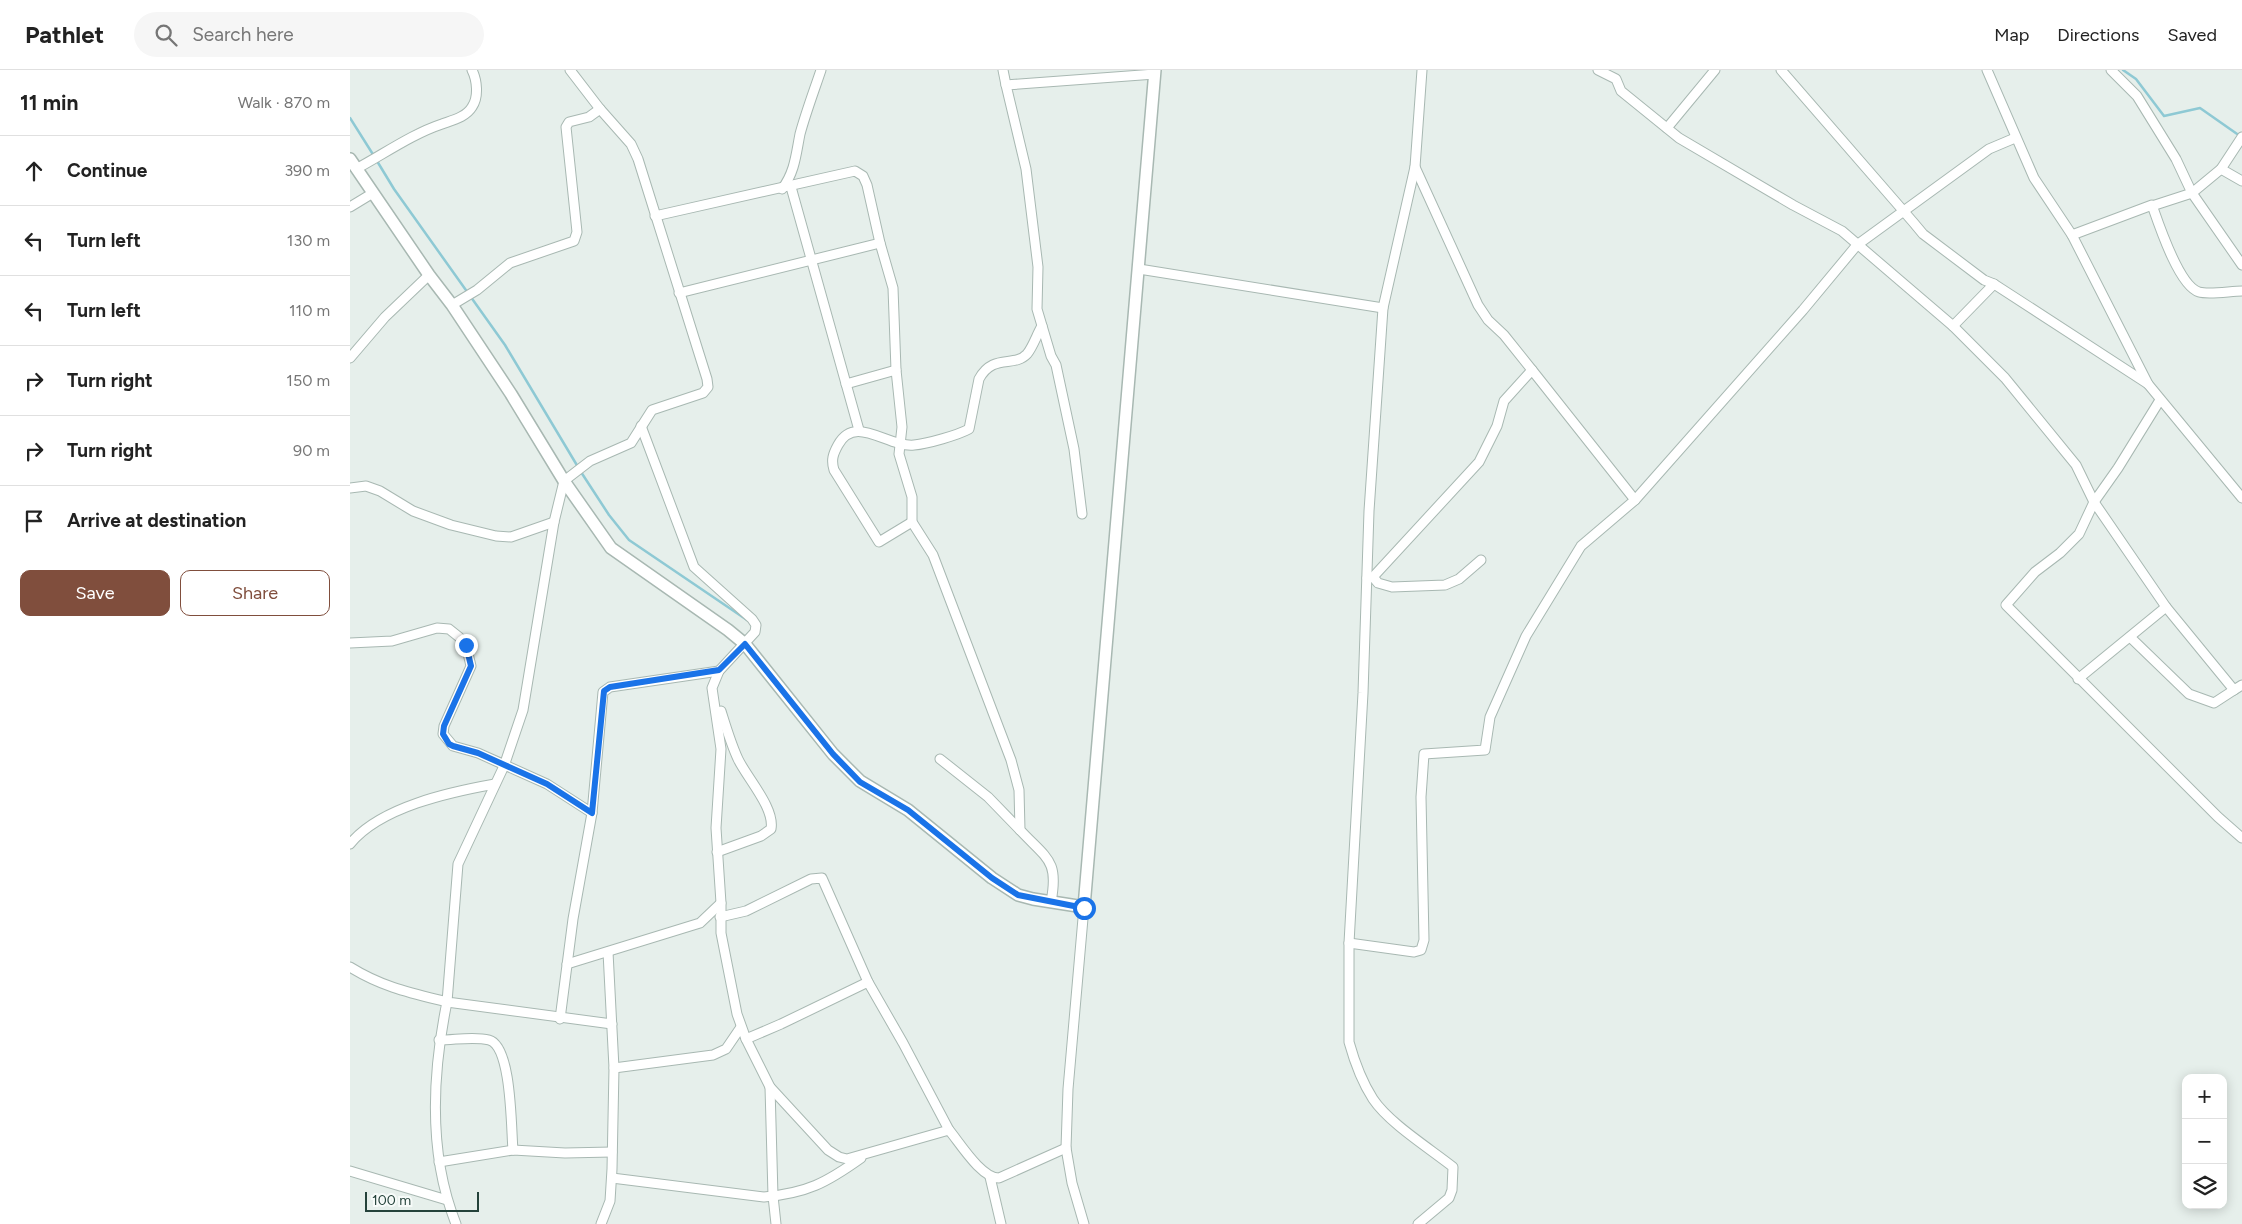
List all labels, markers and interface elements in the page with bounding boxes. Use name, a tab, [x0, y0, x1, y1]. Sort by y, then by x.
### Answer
search box	[134, 12, 484, 57]
text: Pathlet	[25, 20, 104, 49]
icon: search	[152, 21, 180, 49]
text: Search here	[192, 23, 294, 46]
text: Map	[1994, 24, 2029, 46]
text: Directions	[2057, 24, 2139, 46]
text: Saved	[2167, 24, 2217, 46]
text: 11 min	[20, 90, 78, 115]
text: Walk · 870 m	[238, 93, 330, 112]
icon: ahead	[20, 157, 48, 185]
text: Continue	[67, 159, 147, 182]
text: 390 m	[284, 161, 330, 180]
icon: left	[20, 227, 48, 255]
text: Turn left	[67, 229, 141, 252]
text: 130 m	[287, 231, 330, 250]
icon: left	[20, 297, 48, 325]
text: Turn left	[67, 299, 141, 322]
text: 110 m	[289, 301, 330, 320]
icon: right	[20, 367, 48, 395]
text: Turn right	[67, 369, 153, 392]
text: 150 m	[286, 371, 330, 390]
icon: right	[20, 437, 48, 465]
text: Turn right	[67, 439, 153, 462]
text: 90 m	[293, 441, 330, 460]
icon: arrive	[20, 507, 48, 535]
text: Arrive at destination	[67, 509, 246, 532]
button: Save	[20, 570, 170, 616]
button: Share	[180, 570, 330, 616]
route end	[455, 634, 478, 657]
route start	[1073, 897, 1096, 920]
map controls	[2182, 1074, 2227, 1209]
button: +	[2182, 1074, 2227, 1119]
button: −	[2182, 1119, 2227, 1164]
button: layers	[2182, 1164, 2227, 1209]
scale bar	[365, 1189, 479, 1212]
text: 100 m	[372, 1192, 411, 1209]

